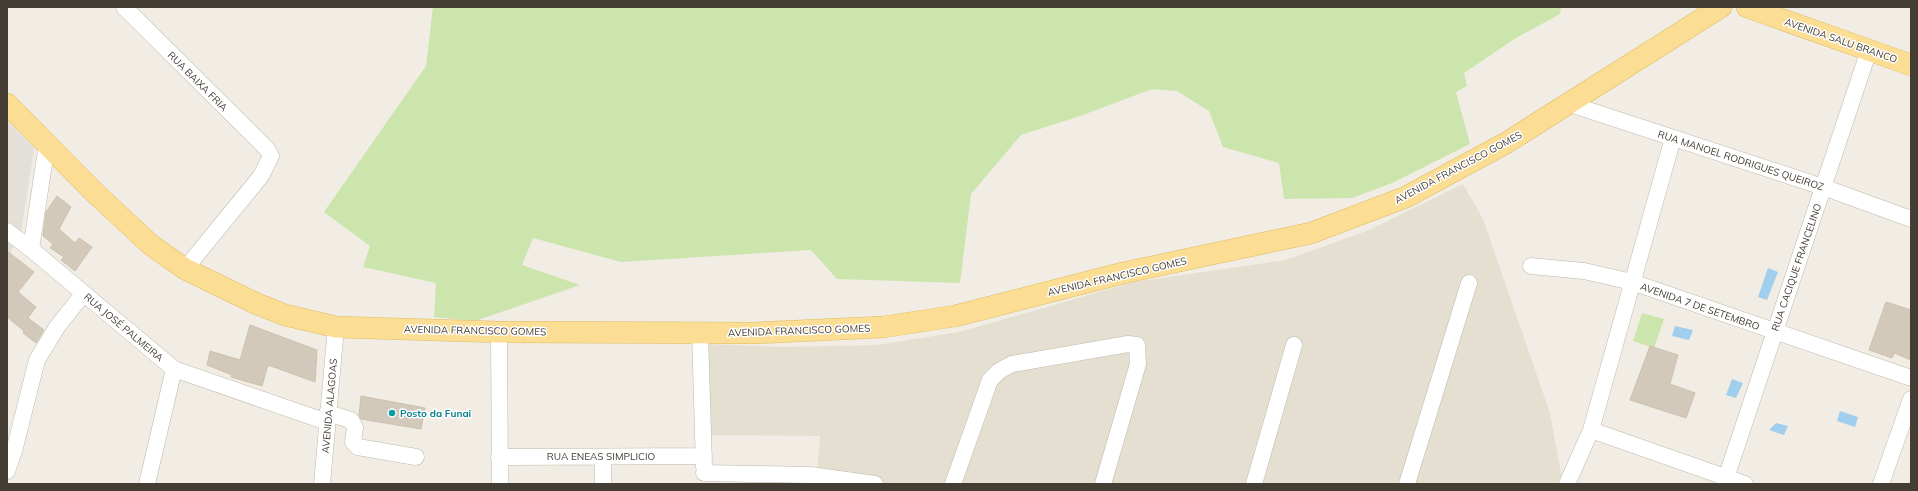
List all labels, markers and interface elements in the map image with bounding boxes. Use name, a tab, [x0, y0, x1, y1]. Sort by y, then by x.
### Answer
street label: AVENIDA SALU BRANCO	[1783, 15, 1899, 66]
street label: RUA BAIXA FRIA	[165, 49, 231, 115]
street label: RUA MANOEL RODRIGUES QUEIROZ	[1656, 127, 1826, 194]
street label: AVENIDA FRANCISCO GOMES	[1392, 128, 1524, 207]
street label: RUA CACIQUE FRANCELINO	[1768, 201, 1825, 333]
street label: AVENIDA FRANCISCO GOMES	[1046, 254, 1188, 299]
street label: AVENIDA 7 DE SETEMBRO	[1638, 280, 1762, 333]
street label: RUA JOSÉ PALMEIRA	[81, 290, 167, 365]
street label: AVENIDA FRANCISCO GOMES	[728, 322, 870, 339]
street label: AVENIDA FRANCISCO GOMES	[404, 323, 546, 338]
street label: AVENIDA ALAGOAS	[319, 358, 340, 454]
place label: Posto da Funai	[400, 407, 471, 420]
marker: Posto da Funai	[387, 408, 397, 418]
street label: RUA ENEAS SIMPLICIO	[547, 450, 655, 463]

